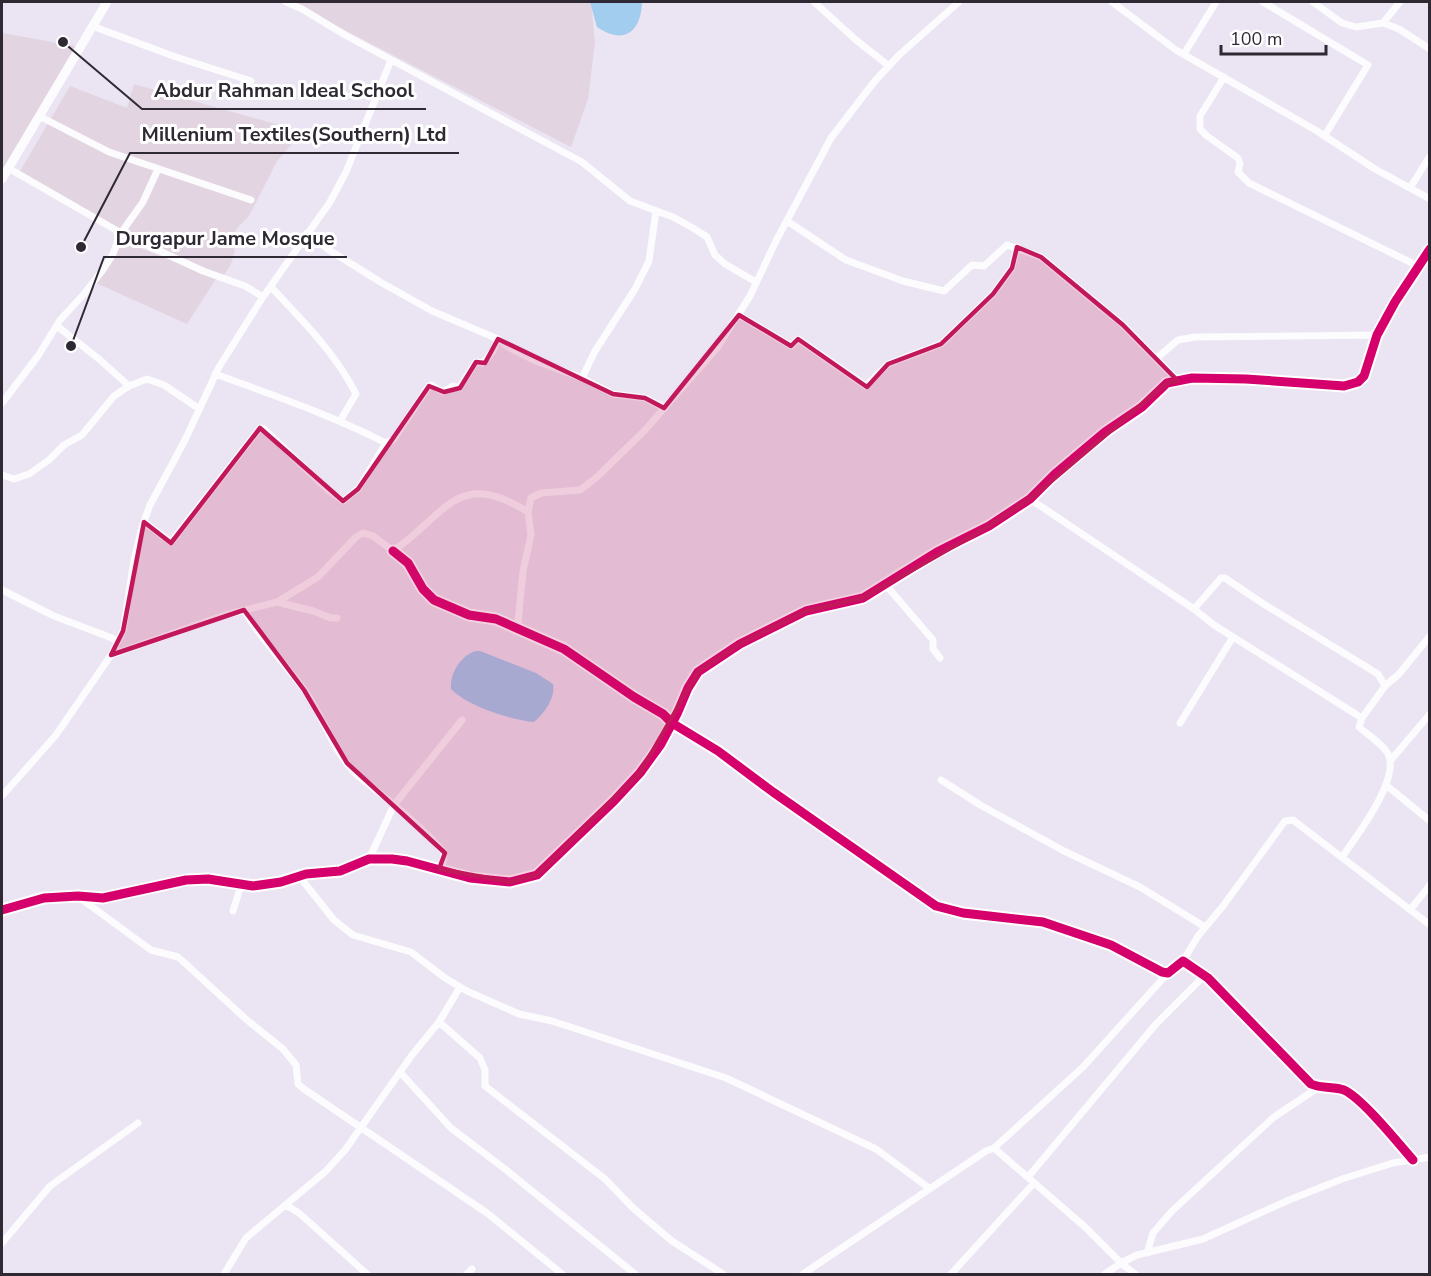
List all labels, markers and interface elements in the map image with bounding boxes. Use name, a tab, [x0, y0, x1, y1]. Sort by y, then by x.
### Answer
scale bar	[1221, 18, 1326, 56]
text: 100 m	[1230, 27, 1282, 51]
callout: Abdur Rahman Ideal School	[142, 71, 426, 109]
text: Abdur Rahman Ideal School	[154, 77, 415, 104]
callout: Millenium Textiles(Southern) Ltd	[130, 115, 459, 153]
text: Millenium Textiles(Southern) Ltd	[142, 121, 446, 148]
callout: Durgapur Jame Mosque	[104, 219, 347, 257]
text: Durgapur Jame Mosque	[115, 225, 335, 252]

